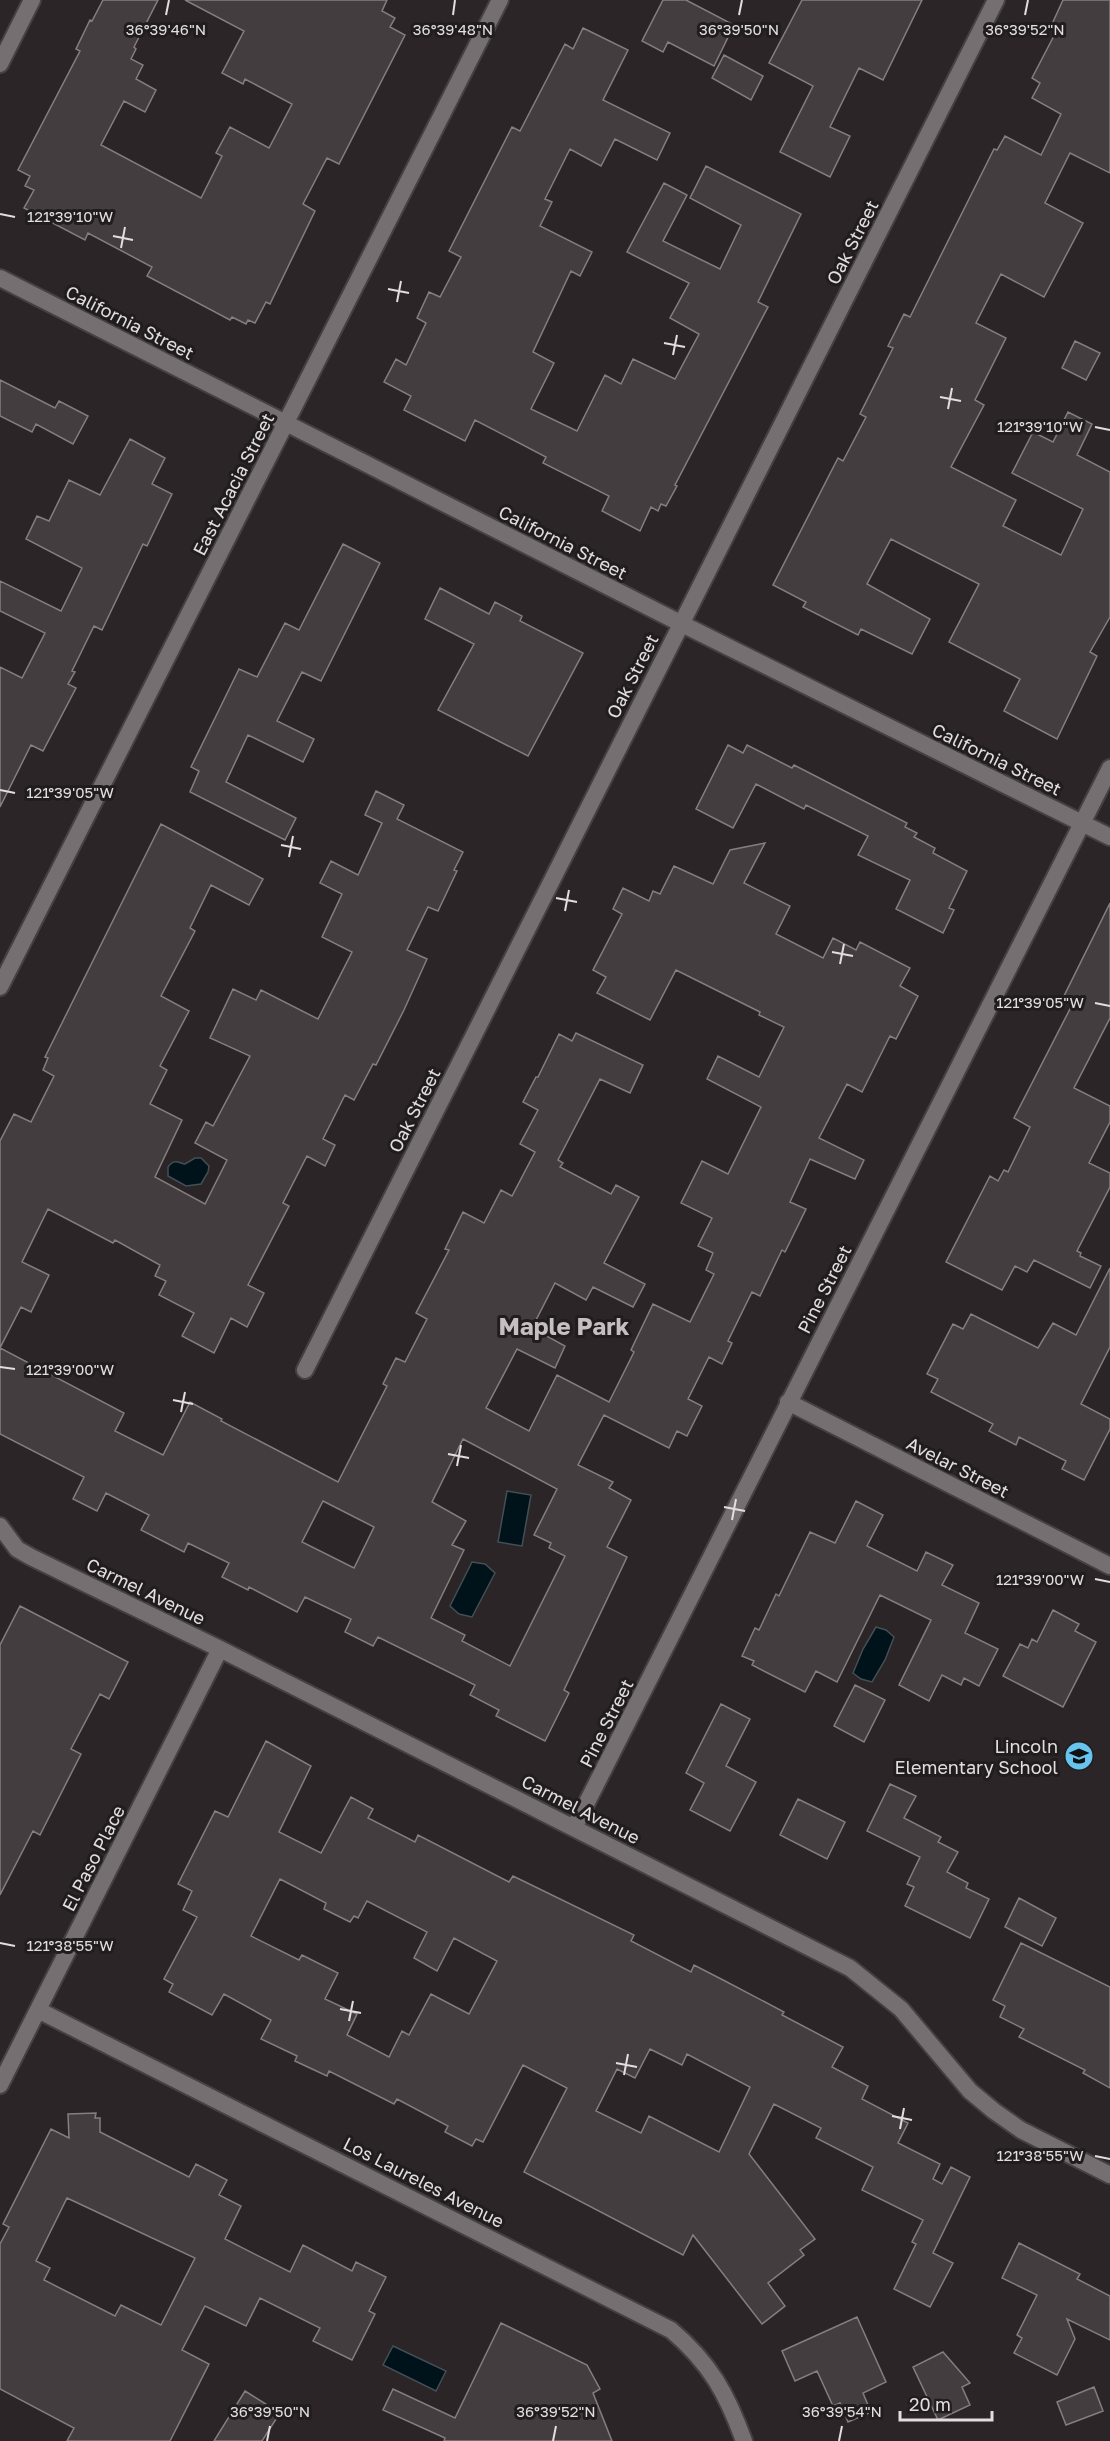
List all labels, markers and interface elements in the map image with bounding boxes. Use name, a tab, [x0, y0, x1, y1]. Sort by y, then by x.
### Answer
text: 36°39'46"N	[126, 20, 206, 38]
text: 36°39'48"N	[413, 20, 493, 38]
text: 36°39'50"N	[699, 20, 779, 38]
text: 36°39'52"N	[985, 20, 1065, 38]
street label: Oak Street	[821, 196, 883, 288]
text: 121°39'10"W	[27, 207, 113, 225]
street label: California Street	[62, 280, 198, 364]
street label: East Acacia Street	[188, 409, 278, 559]
text: 121°39'10"W	[997, 417, 1083, 435]
street label: California Street	[495, 500, 631, 584]
street label: Oak Street	[601, 630, 663, 722]
street label: California Street	[929, 718, 1065, 800]
text: 121°39'05"W	[26, 783, 114, 801]
text: 121°39'05"W	[996, 993, 1084, 1011]
street label: Oak Street	[383, 1064, 445, 1156]
street label: Pine Street	[792, 1241, 856, 1337]
district label: Maple Park	[498, 1311, 630, 1340]
text: 121°39'00"W	[26, 1360, 114, 1378]
street label: Avelar Street	[903, 1432, 1013, 1502]
street label: Carmel Avenue	[83, 1553, 209, 1629]
text: 121°39'00"W	[996, 1570, 1084, 1588]
street label: Pine Street	[574, 1675, 638, 1771]
place label: Lincoln Elementary School	[894, 1735, 1058, 1778]
school or university icon: Lincoln Elementary School	[1063, 1740, 1095, 1772]
street label: Carmel Avenue	[518, 1770, 644, 1848]
street label: El Paso Place	[57, 1801, 129, 1915]
text: 121°38'55"W	[26, 1936, 114, 1954]
street label: Los Laureles Avenue	[340, 2132, 508, 2232]
text: 121°38'55"W	[996, 2146, 1084, 2164]
scale bar	[900, 2384, 992, 2422]
text: 20 m	[909, 2393, 951, 2415]
text: 36°39'50"N	[230, 2402, 310, 2420]
text: 36°39'52"N	[516, 2402, 596, 2420]
text: 36°39'54"N	[802, 2402, 882, 2420]

